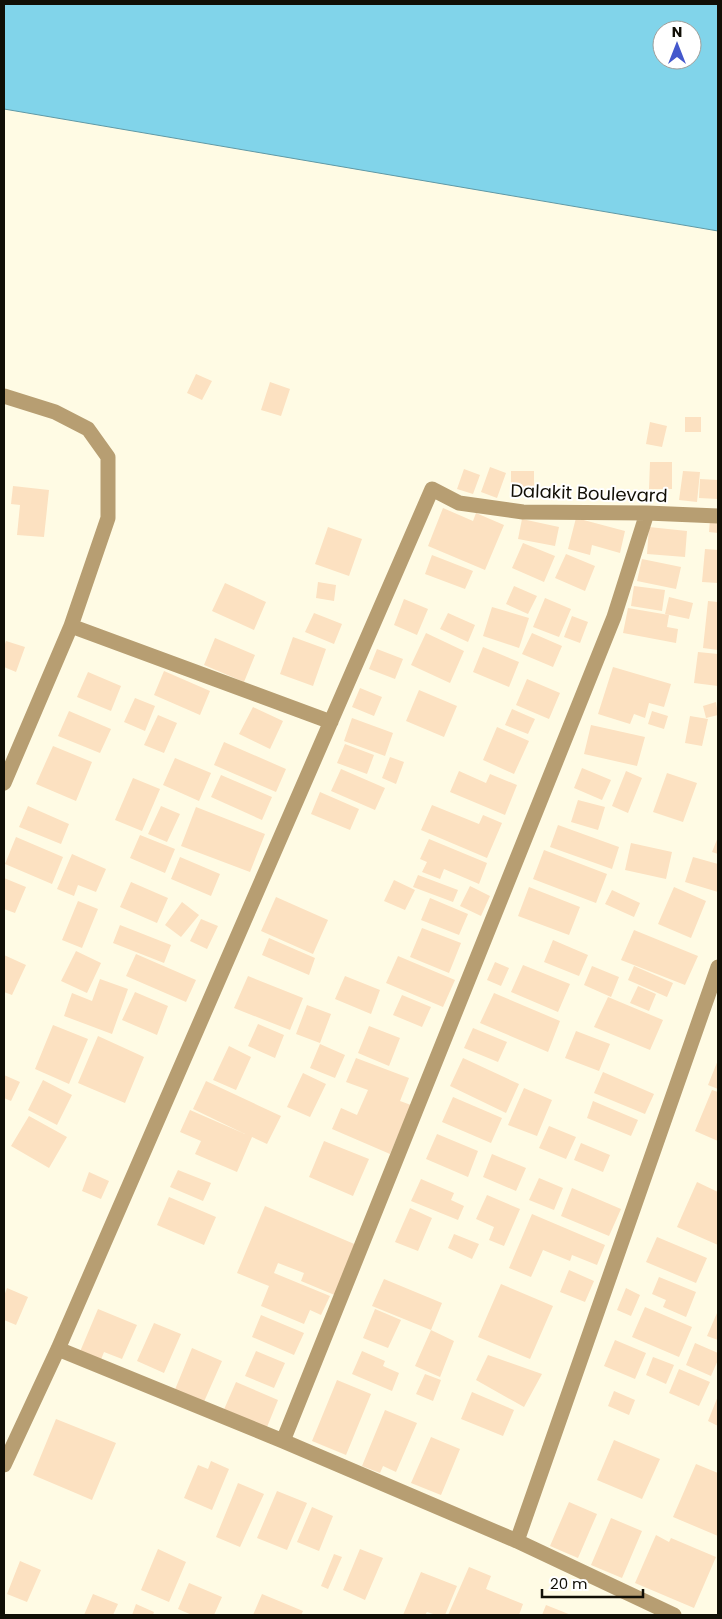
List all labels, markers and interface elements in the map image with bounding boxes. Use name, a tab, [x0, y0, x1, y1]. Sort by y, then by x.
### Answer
north arrow	[652, 20, 702, 70]
text: N	[672, 22, 682, 42]
street label: Dalakit Boulevard	[510, 478, 668, 508]
scale bar	[542, 1566, 643, 1598]
text: 20 m	[550, 1573, 588, 1594]

